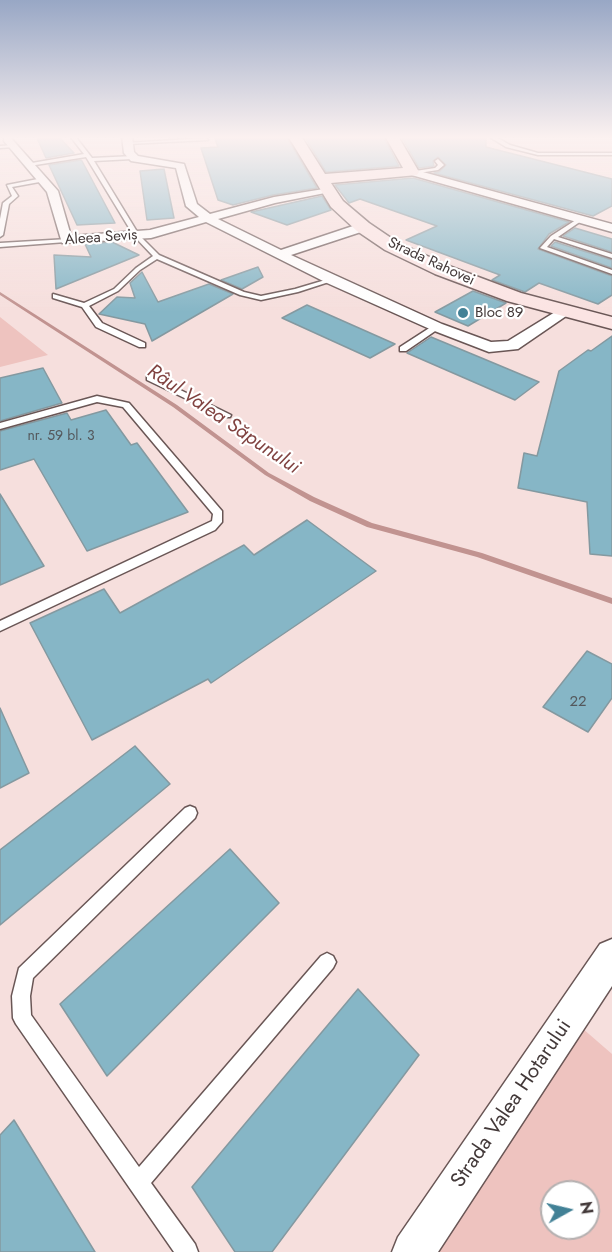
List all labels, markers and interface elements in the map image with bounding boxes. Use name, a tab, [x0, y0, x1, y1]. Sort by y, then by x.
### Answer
street label: Aleea Seviș	[64, 226, 138, 250]
street label: Strada Rahovei	[385, 234, 477, 290]
place label: Bloc 89	[475, 304, 524, 322]
marker: Bloc 89	[456, 306, 470, 320]
water label: Râul Valea Săpunului	[142, 360, 304, 480]
house number: nr. 59 bl. 3	[27, 429, 95, 445]
house number: 22	[569, 693, 587, 711]
street label: Strada Valea Hotarului	[446, 1015, 578, 1193]
north arrow	[540, 1180, 600, 1240]
text: N	[574, 1200, 599, 1216]

